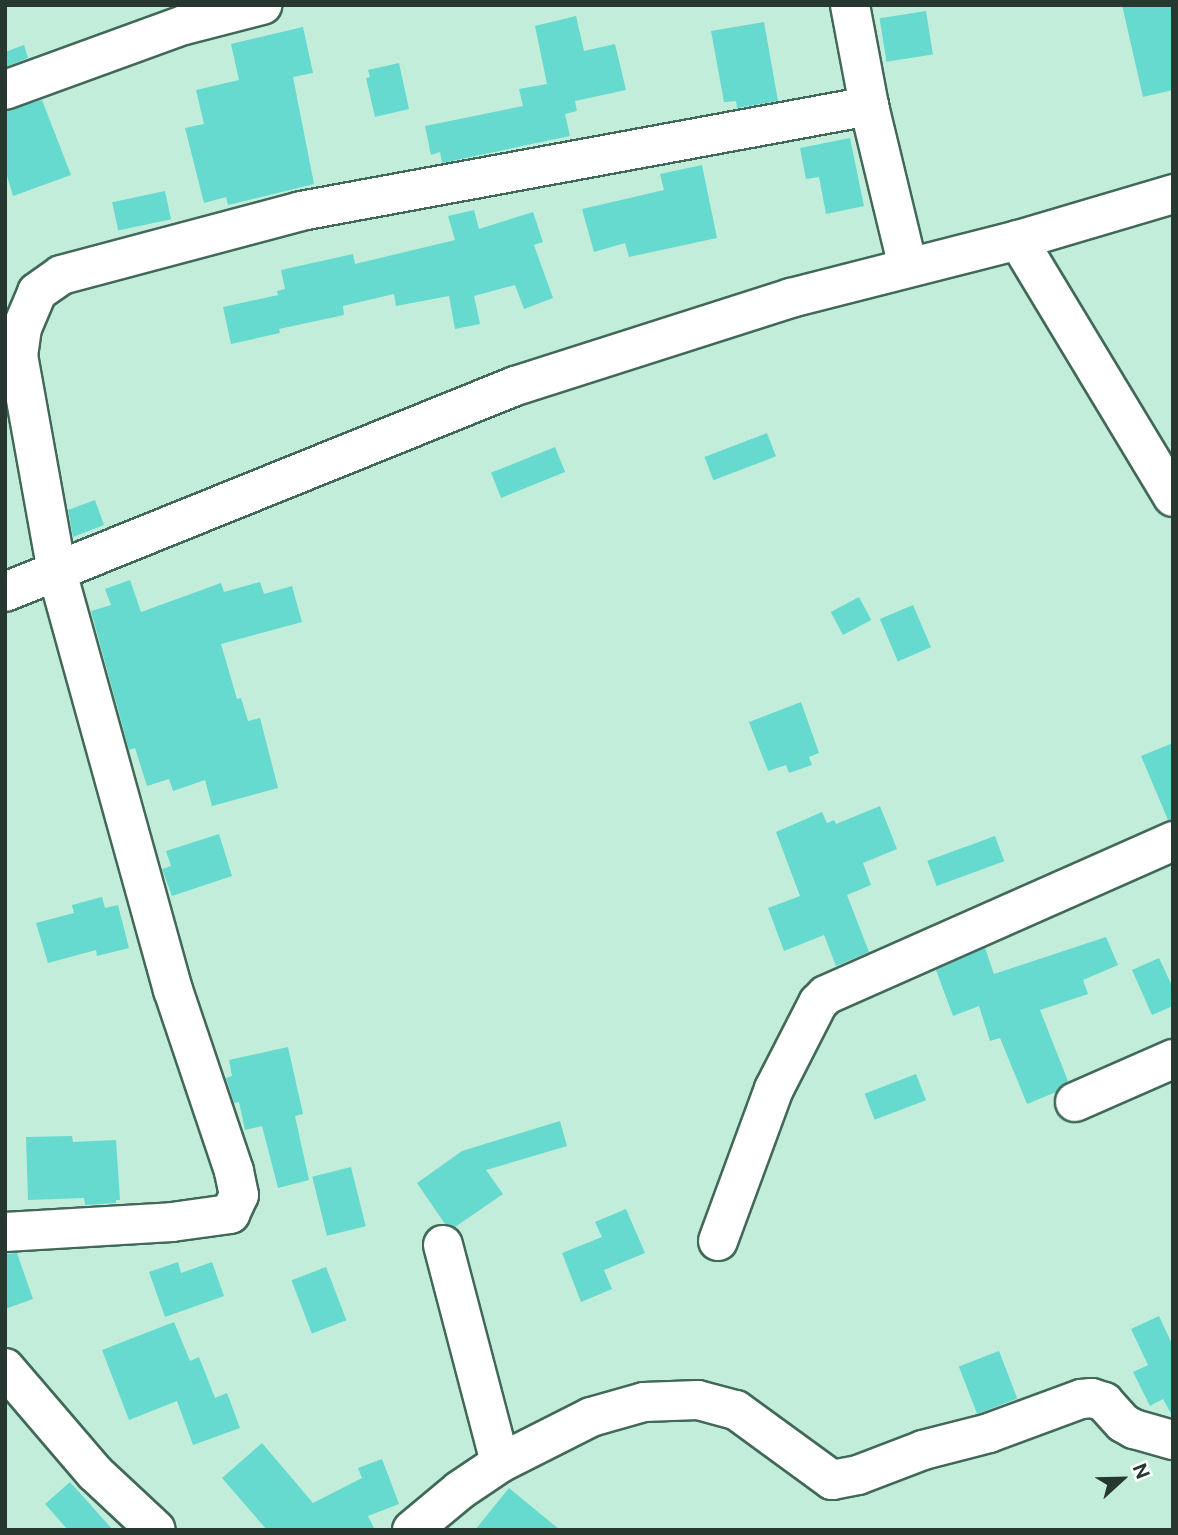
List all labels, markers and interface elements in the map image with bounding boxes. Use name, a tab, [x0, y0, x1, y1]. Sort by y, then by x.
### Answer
north arrow	[1087, 1444, 1157, 1514]
text: N	[1128, 1460, 1154, 1482]

